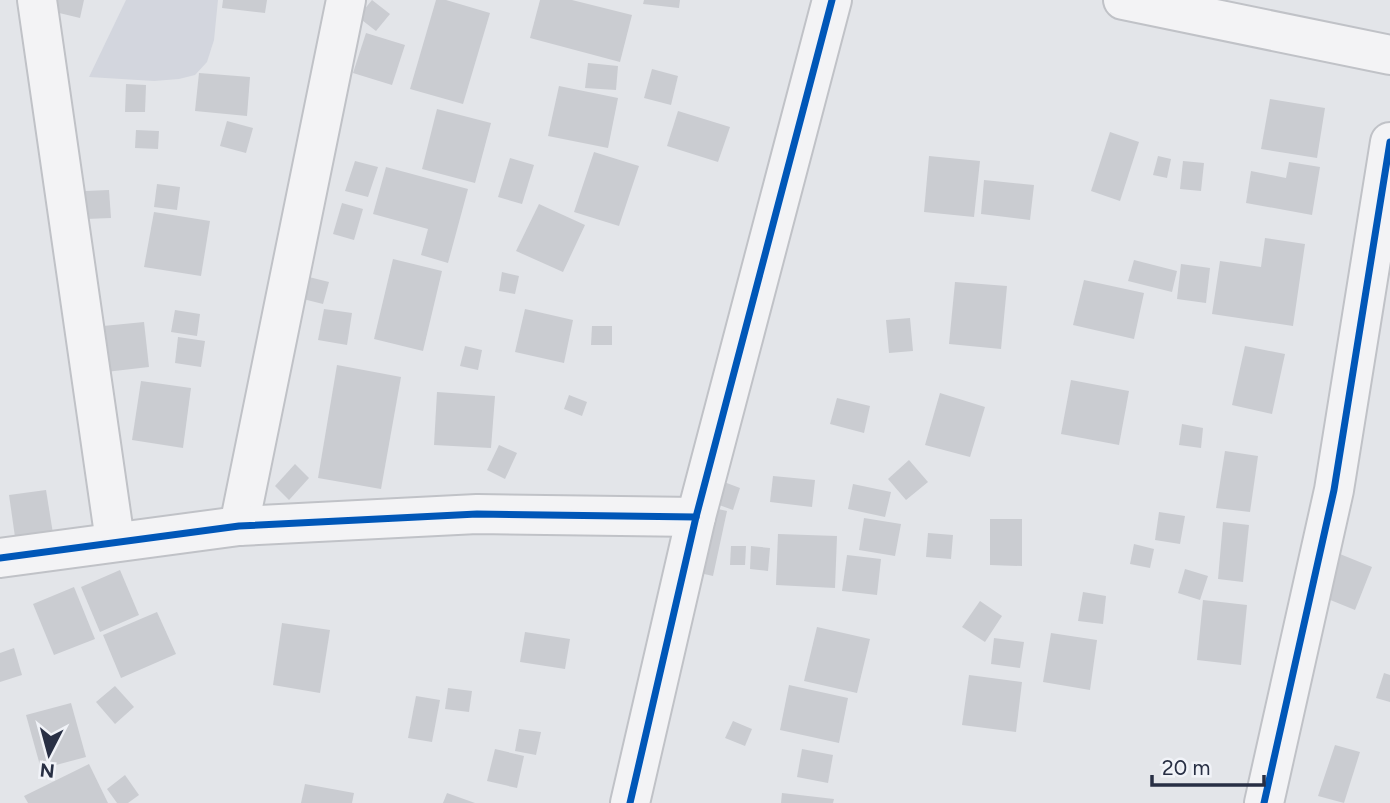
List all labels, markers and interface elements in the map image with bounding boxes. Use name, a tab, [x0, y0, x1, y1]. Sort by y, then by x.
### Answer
north arrow	[14, 719, 84, 789]
scale bar	[1152, 744, 1264, 788]
text: 20 m	[1162, 755, 1210, 780]
text: N	[39, 758, 56, 783]

